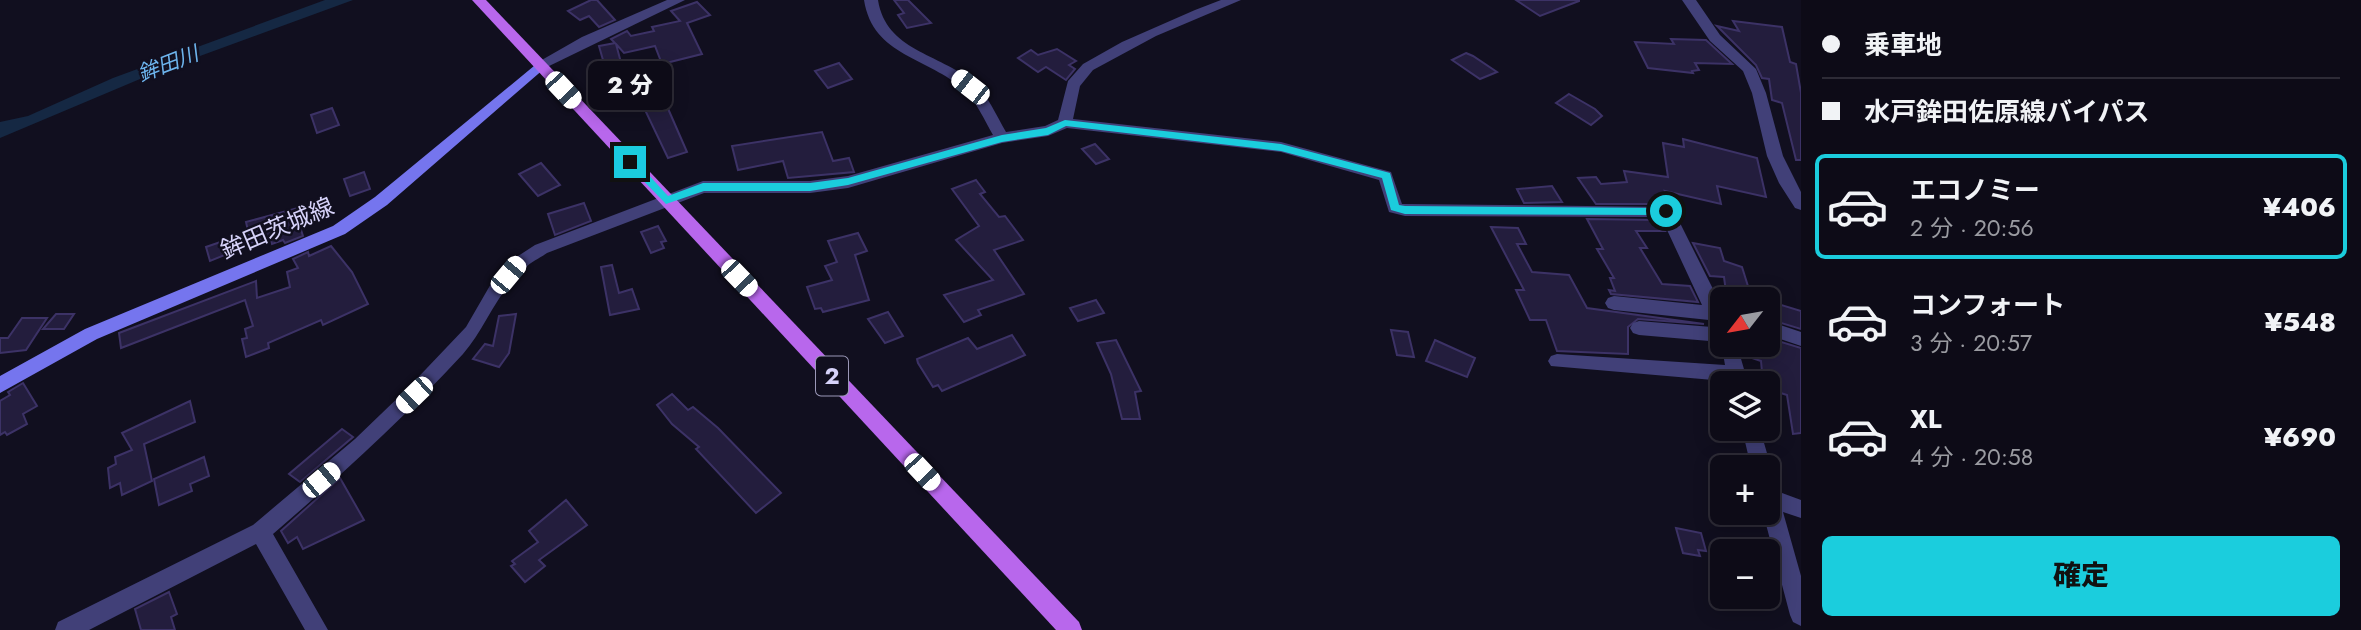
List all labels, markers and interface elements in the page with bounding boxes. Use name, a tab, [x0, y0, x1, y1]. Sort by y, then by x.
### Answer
text: 乗車地	[1864, 26, 1942, 64]
water label: 鉾田川	[133, 38, 205, 89]
callout: 2 分	[588, 60, 672, 110]
car	[947, 66, 994, 108]
car	[541, 67, 586, 113]
text: 2 分	[607, 68, 653, 102]
text: 水戸鉾田佐原線バイパス	[1864, 93, 2149, 131]
route end	[614, 146, 646, 178]
text: エコノミー	[1910, 171, 2040, 209]
icon: car	[1826, 175, 1889, 238]
street label: 鉾田茨城線	[215, 188, 339, 268]
text: ¥406	[2263, 188, 2336, 226]
route start	[1650, 195, 1682, 227]
text: 2 分 · 20:56	[1910, 211, 2034, 245]
car	[487, 252, 530, 298]
car	[717, 256, 762, 300]
text: コンフォート	[1910, 286, 2065, 324]
north arrow	[1710, 287, 1780, 357]
map controls	[1710, 287, 1780, 609]
icon: car	[1826, 290, 1889, 353]
text: ¥548	[2265, 303, 2336, 341]
text: 3 分 · 20:57	[1910, 326, 2032, 360]
road number: 2	[816, 356, 848, 396]
button: layers	[1710, 371, 1780, 441]
car	[392, 373, 437, 417]
text: XL	[1910, 400, 1942, 438]
icon: car	[1826, 405, 1889, 468]
text: ¥690	[2264, 418, 2336, 456]
text: 4 分 · 20:58	[1910, 440, 2033, 474]
car	[900, 449, 945, 495]
button: +	[1710, 455, 1780, 525]
car	[299, 458, 344, 502]
button: 確定	[1822, 536, 2340, 616]
button: −	[1710, 539, 1780, 609]

